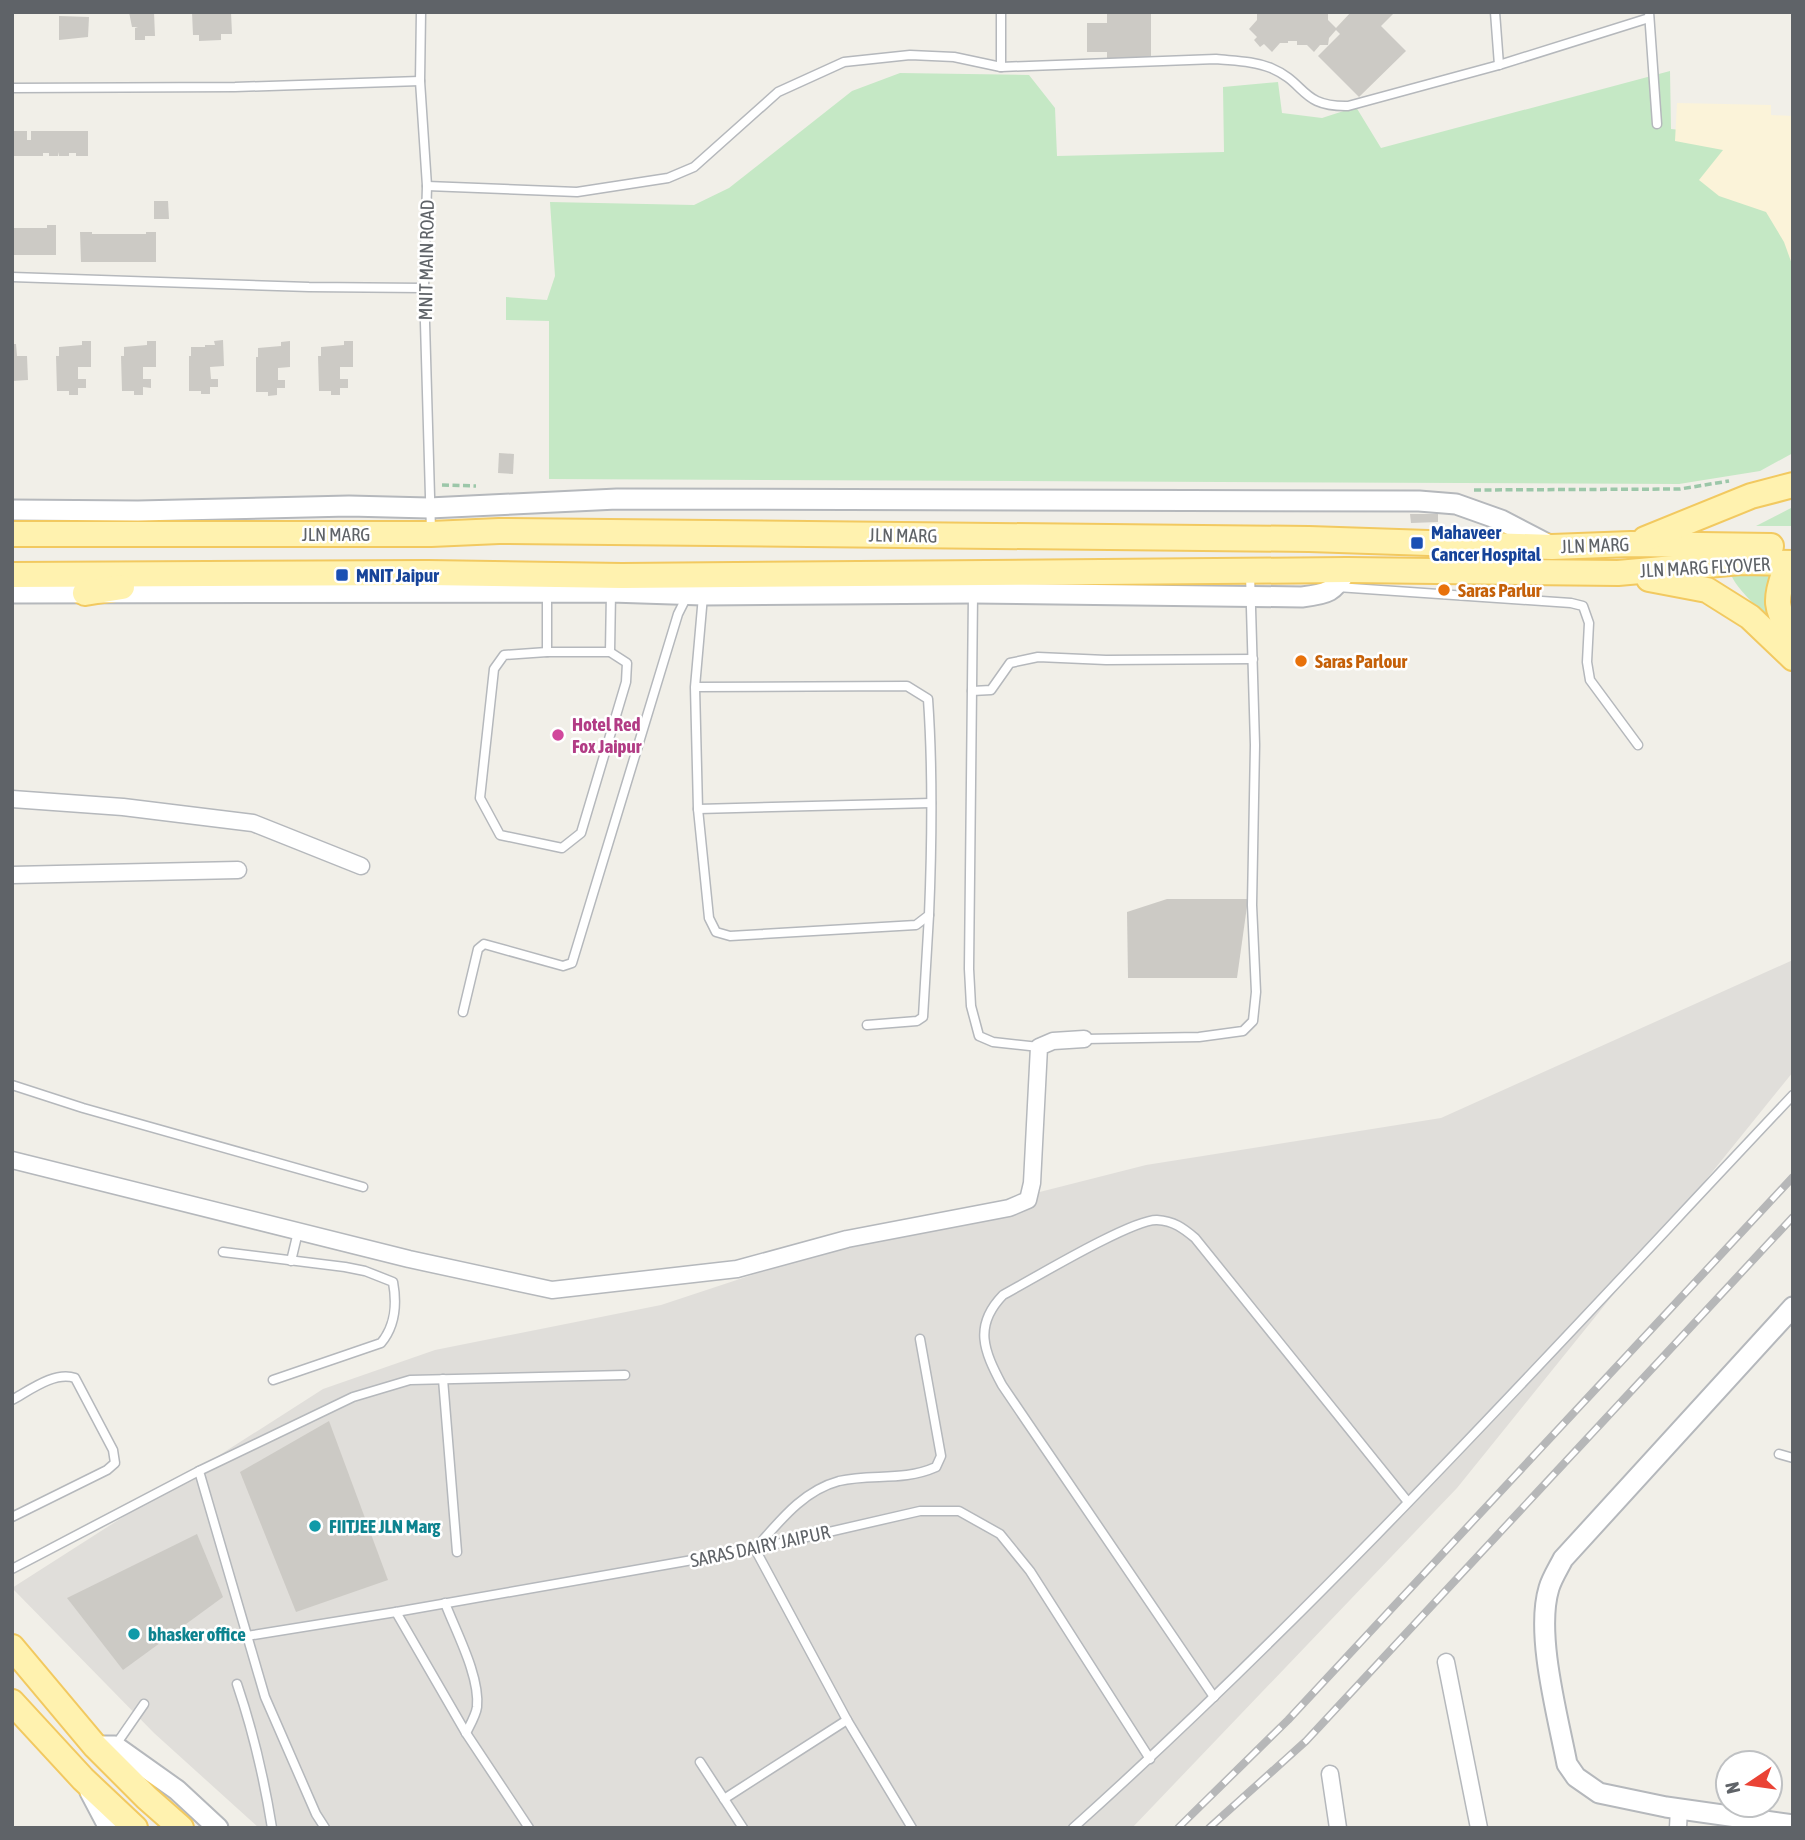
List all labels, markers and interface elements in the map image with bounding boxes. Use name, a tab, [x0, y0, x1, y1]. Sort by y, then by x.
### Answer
street label: MNIT MAIN ROAD	[414, 199, 438, 321]
place label: Mahaveer Cancer Hospital	[1431, 521, 1542, 565]
street label: JLN MARG	[302, 523, 370, 545]
street label: JLN MARG	[868, 523, 938, 547]
street label: JLN MARG	[1560, 533, 1630, 557]
marker: Mahaveer Cancer Hospital	[1409, 535, 1425, 551]
street label: JLN MARG FLYOVER	[1639, 553, 1771, 581]
place label: MNIT Jaipur	[356, 564, 439, 586]
marker: MNIT Jaipur	[334, 567, 350, 583]
place label: Saras Parlur	[1458, 579, 1542, 601]
marker: Saras Parlur	[1436, 582, 1452, 598]
place label: Saras Parlour	[1315, 650, 1408, 672]
marker: Saras Parlour	[1293, 653, 1309, 669]
place label: Hotel Red Fox Jaipur	[572, 713, 642, 757]
marker: Hotel Red Fox Jaipur	[550, 727, 566, 743]
place label: FIITJEE JLN Marg	[329, 1515, 441, 1537]
marker: FIITJEE JLN Marg	[307, 1518, 323, 1534]
street label: SARAS DAIRY JAIPUR	[688, 1520, 832, 1572]
place label: bhasker office	[148, 1623, 246, 1645]
marker: bhasker office	[126, 1626, 142, 1642]
north arrow	[1714, 1749, 1784, 1819]
text: N	[1720, 1780, 1744, 1796]

